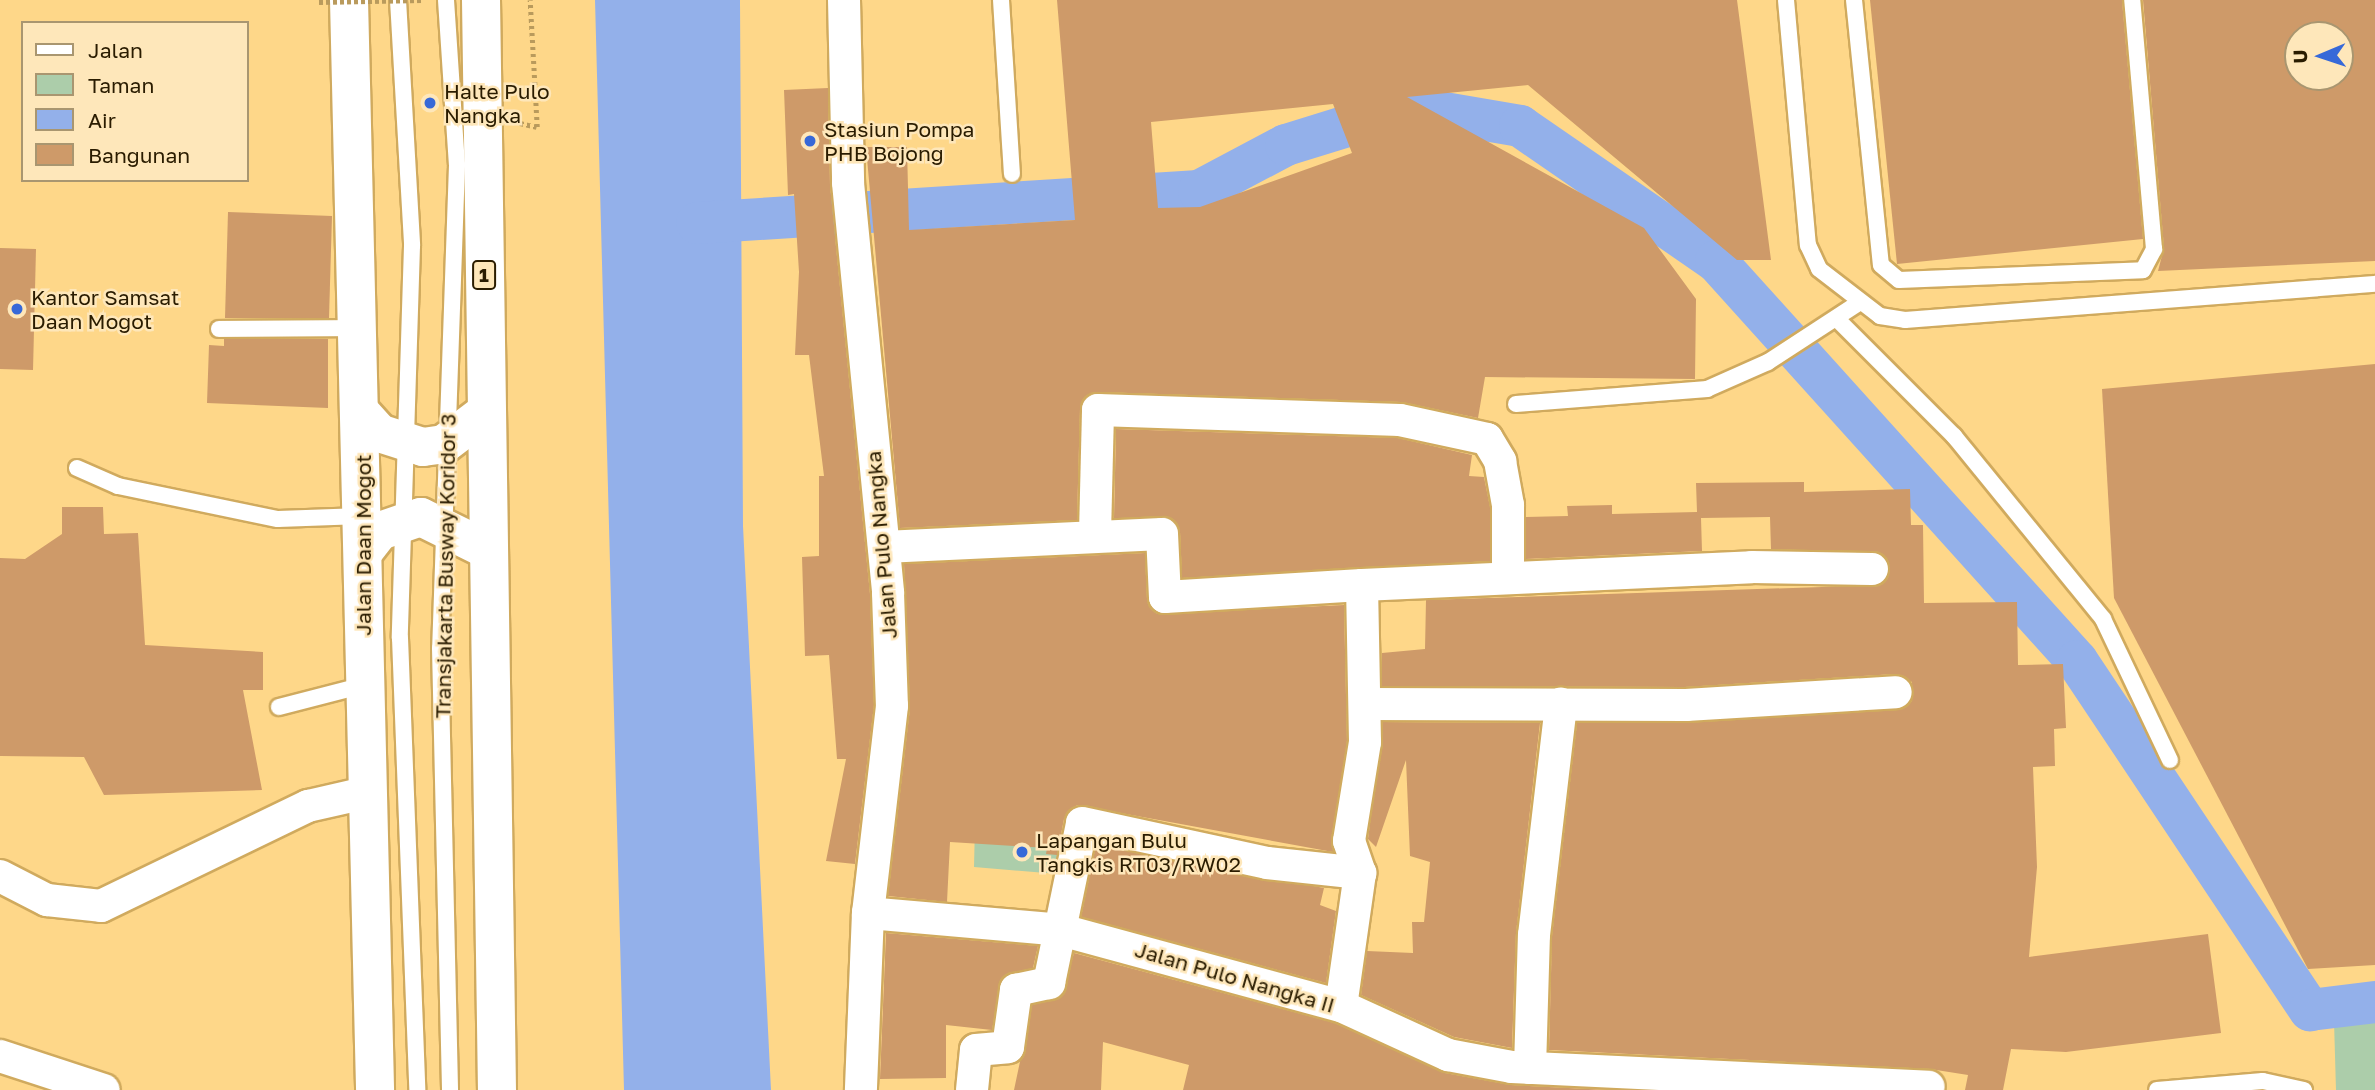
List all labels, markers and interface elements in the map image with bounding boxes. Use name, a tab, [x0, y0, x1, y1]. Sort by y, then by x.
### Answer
legend	[21, 21, 248, 182]
north arrow	[2284, 21, 2354, 91]
text: Jalan	[88, 37, 143, 63]
text: U	[2288, 49, 2311, 64]
text: Taman	[88, 72, 154, 98]
place label: Halte Pulo Nangka	[444, 78, 550, 128]
marker: Halte Pulo Nangka	[422, 95, 438, 111]
text: Air	[88, 107, 116, 133]
place label: Stasiun Pompa PHB Bojong	[824, 116, 974, 166]
marker: Stasiun Pompa PHB Bojong	[802, 133, 818, 149]
text: Bangunan	[88, 142, 190, 168]
road number: 1	[472, 260, 496, 290]
place label: Kantor Samsat Daan Mogot	[31, 284, 179, 334]
marker: Kantor Samsat Daan Mogot	[9, 301, 25, 317]
street label: Transjakarta Busway Koridor 3	[430, 413, 460, 719]
street label: Jalan Pulo Nangka	[860, 450, 902, 640]
street label: Jalan Daan Mogot	[350, 454, 376, 636]
place label: Lapangan Bulu Tangkis RT03/RW02	[1036, 827, 1241, 877]
marker: Lapangan Bulu Tangkis RT03/RW02	[1014, 844, 1030, 860]
street label: Jalan Pulo Nangka II	[1132, 936, 1338, 1018]

